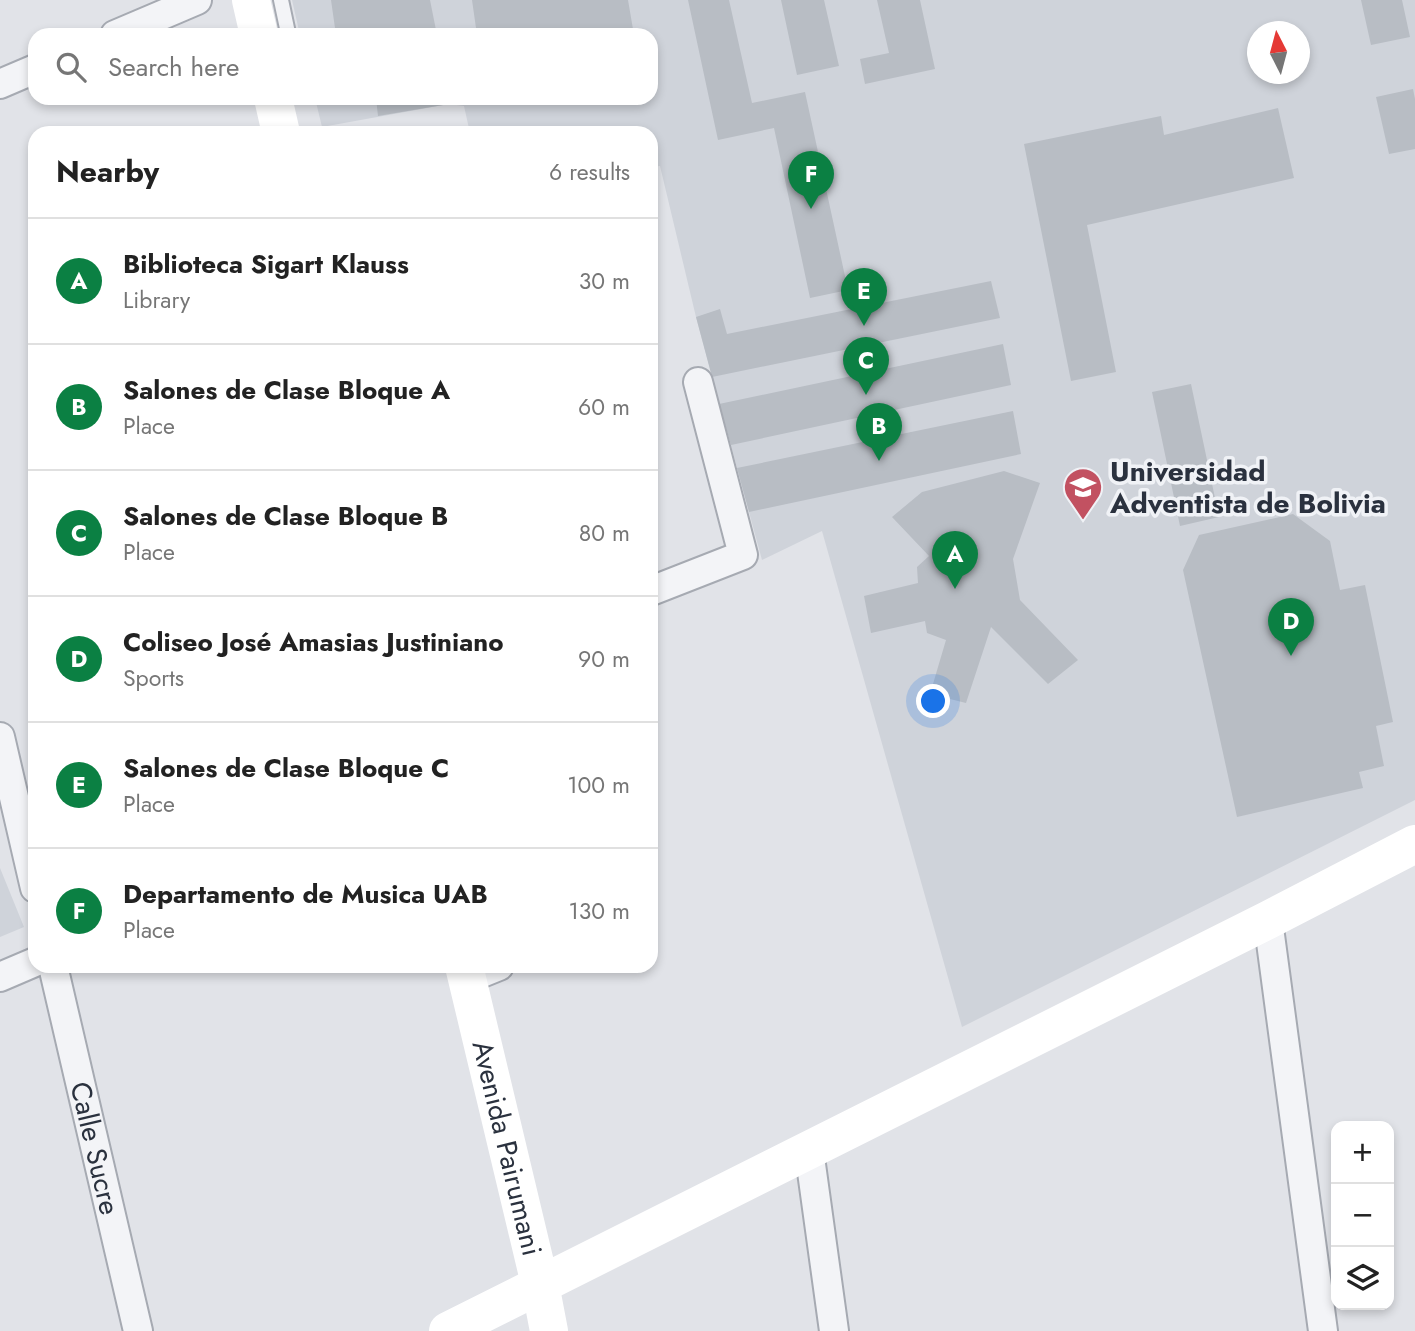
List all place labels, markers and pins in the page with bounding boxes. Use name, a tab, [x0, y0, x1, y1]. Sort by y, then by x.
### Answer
pin: F	[788, 151, 834, 209]
pin: E	[841, 268, 887, 326]
pin: C	[843, 337, 889, 395]
pin: B	[856, 403, 902, 461]
place label: Universidad Adventista de Bolivia	[1109, 451, 1386, 524]
school or university icon: Universidad Adventista de Bolivia	[1062, 466, 1104, 521]
pin: A	[932, 531, 978, 589]
pin: D	[1268, 598, 1314, 656]

